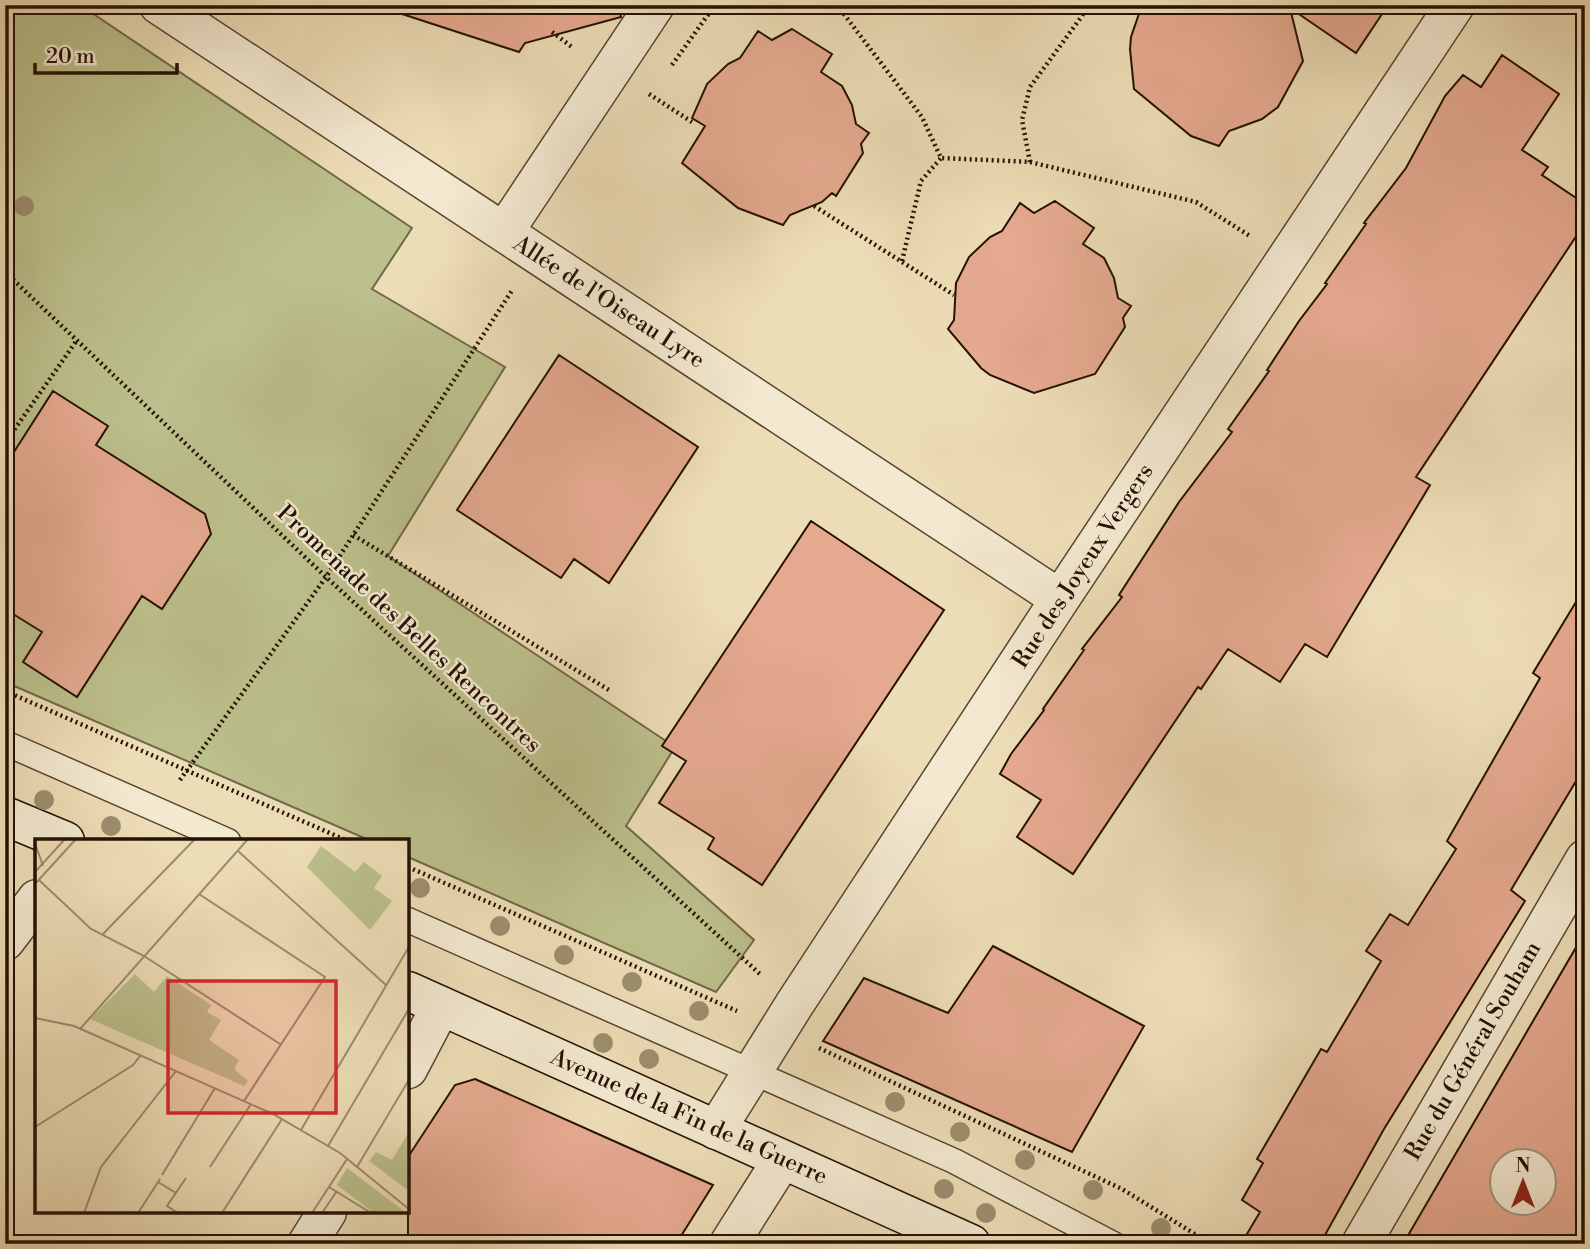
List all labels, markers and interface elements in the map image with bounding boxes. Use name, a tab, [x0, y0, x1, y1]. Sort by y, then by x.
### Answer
scale bar	[35, 32, 177, 76]
text: 20 m	[46, 44, 95, 70]
street label: Allée de l'Oiseau Lyre	[507, 229, 710, 374]
street label: Rue des Joyeux Vergers	[1006, 458, 1160, 674]
street label: Promenade des Belles Rencontres	[271, 499, 547, 759]
inset map	[35, 839, 410, 1214]
street label: Rue du Général Souham	[1399, 937, 1547, 1165]
street label: Avenue de la Fin de la Guerre	[545, 1043, 832, 1191]
north arrow	[1488, 1148, 1558, 1218]
text: N	[1515, 1154, 1531, 1178]

